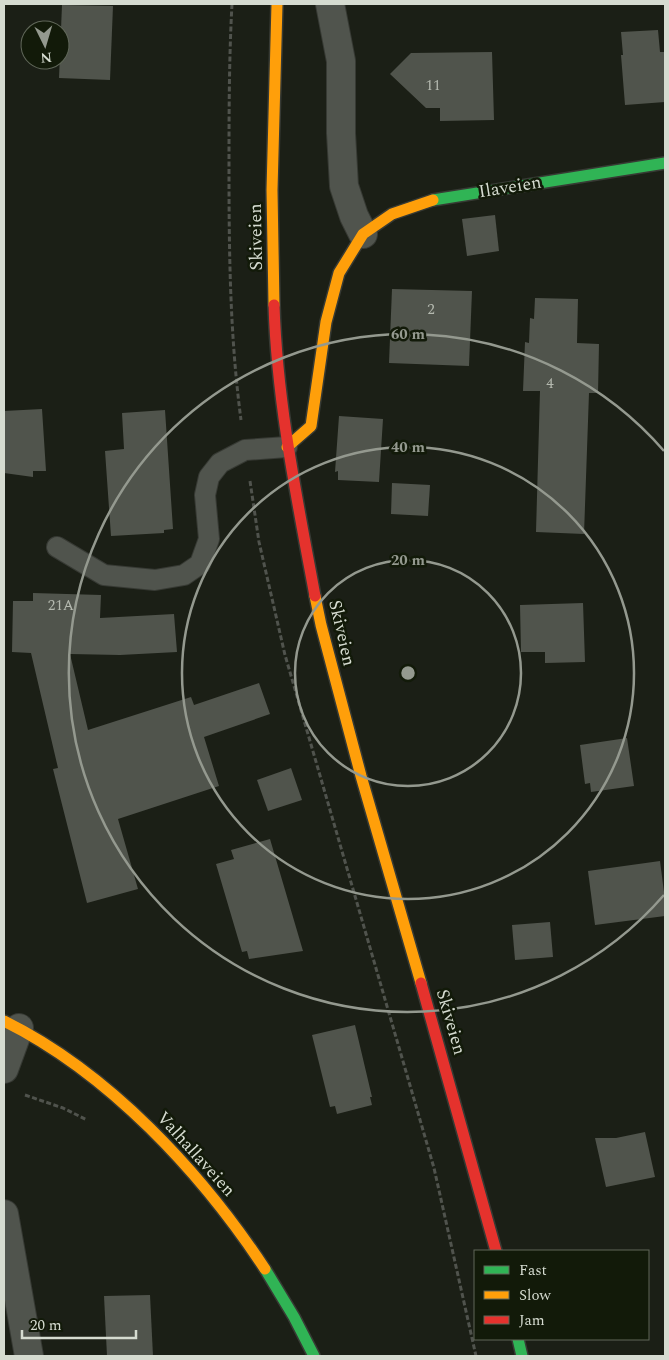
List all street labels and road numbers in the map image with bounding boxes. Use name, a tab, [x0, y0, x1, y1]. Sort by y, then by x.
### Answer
street label: Ilaveien	[477, 169, 543, 205]
street label: Skiveien	[242, 203, 270, 271]
street label: Skiveien	[321, 597, 363, 669]
street label: Skiveien	[429, 986, 473, 1058]
street label: Valhallaveien	[150, 1105, 242, 1203]

